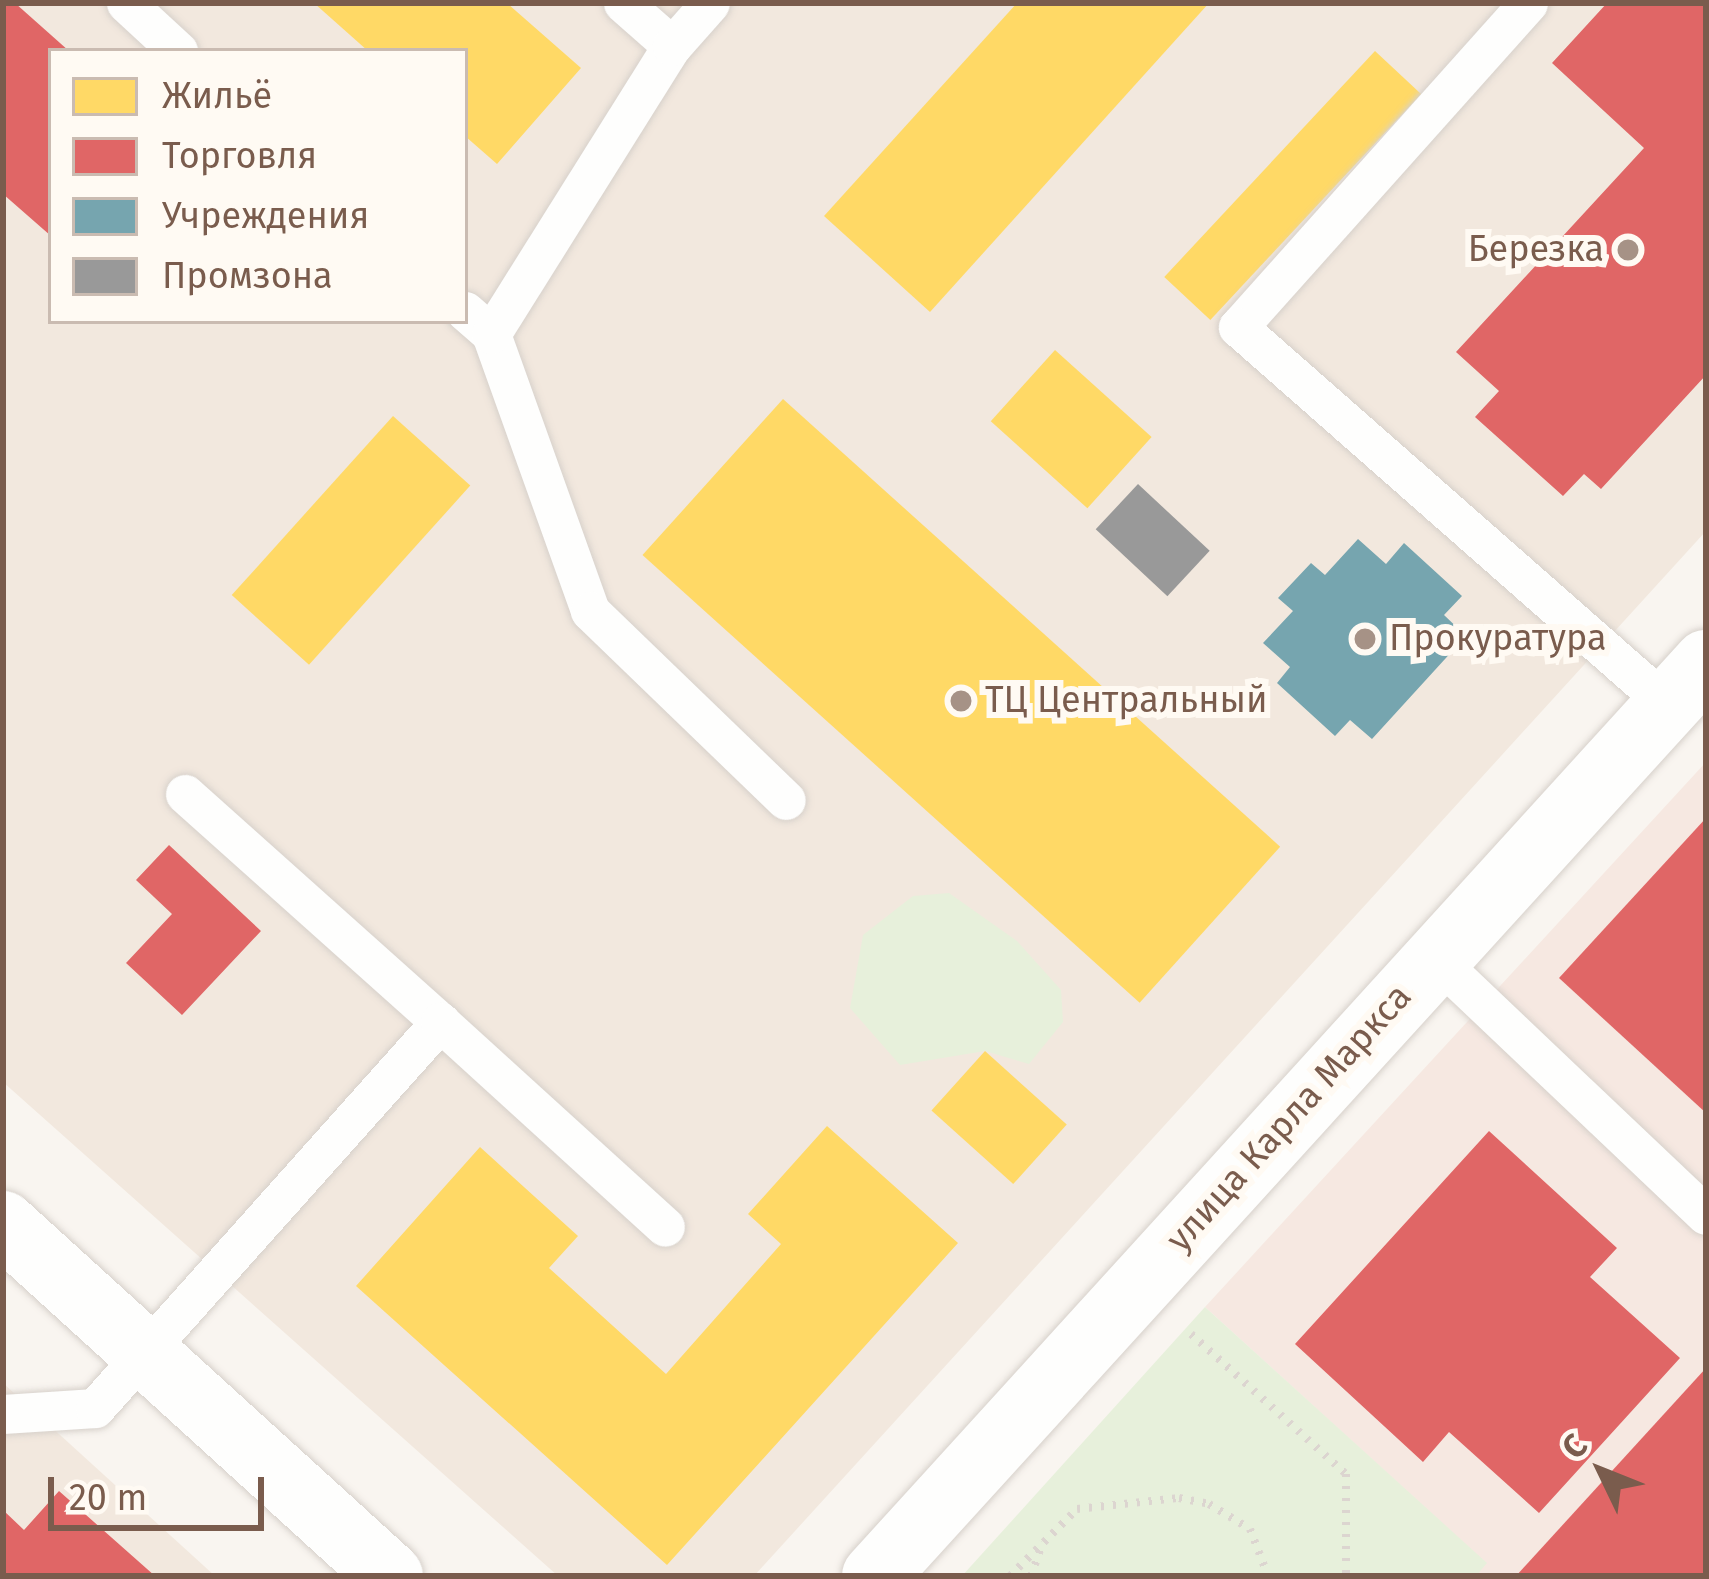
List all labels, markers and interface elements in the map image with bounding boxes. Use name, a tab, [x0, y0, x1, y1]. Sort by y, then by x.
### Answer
legend	[48, 48, 468, 324]
text: Жильё	[162, 74, 272, 118]
text: Торговля	[162, 134, 317, 178]
text: Учреждения	[162, 194, 369, 238]
place label: Березка	[1468, 228, 1604, 272]
marker: Березка	[1615, 237, 1641, 263]
text: Промзона	[162, 254, 333, 298]
place label: Прокуратура	[1389, 617, 1607, 661]
marker: Прокуратура	[1352, 626, 1378, 652]
place label: ТЦ Центральный	[985, 679, 1268, 723]
marker: ТЦ Центральный	[948, 688, 974, 714]
street label: улица Карла Маркса	[1158, 975, 1420, 1261]
north arrow	[1541, 1411, 1661, 1531]
text: С	[1554, 1426, 1596, 1467]
scale bar	[54, 1453, 270, 1527]
text: 20 m	[69, 1476, 147, 1520]

